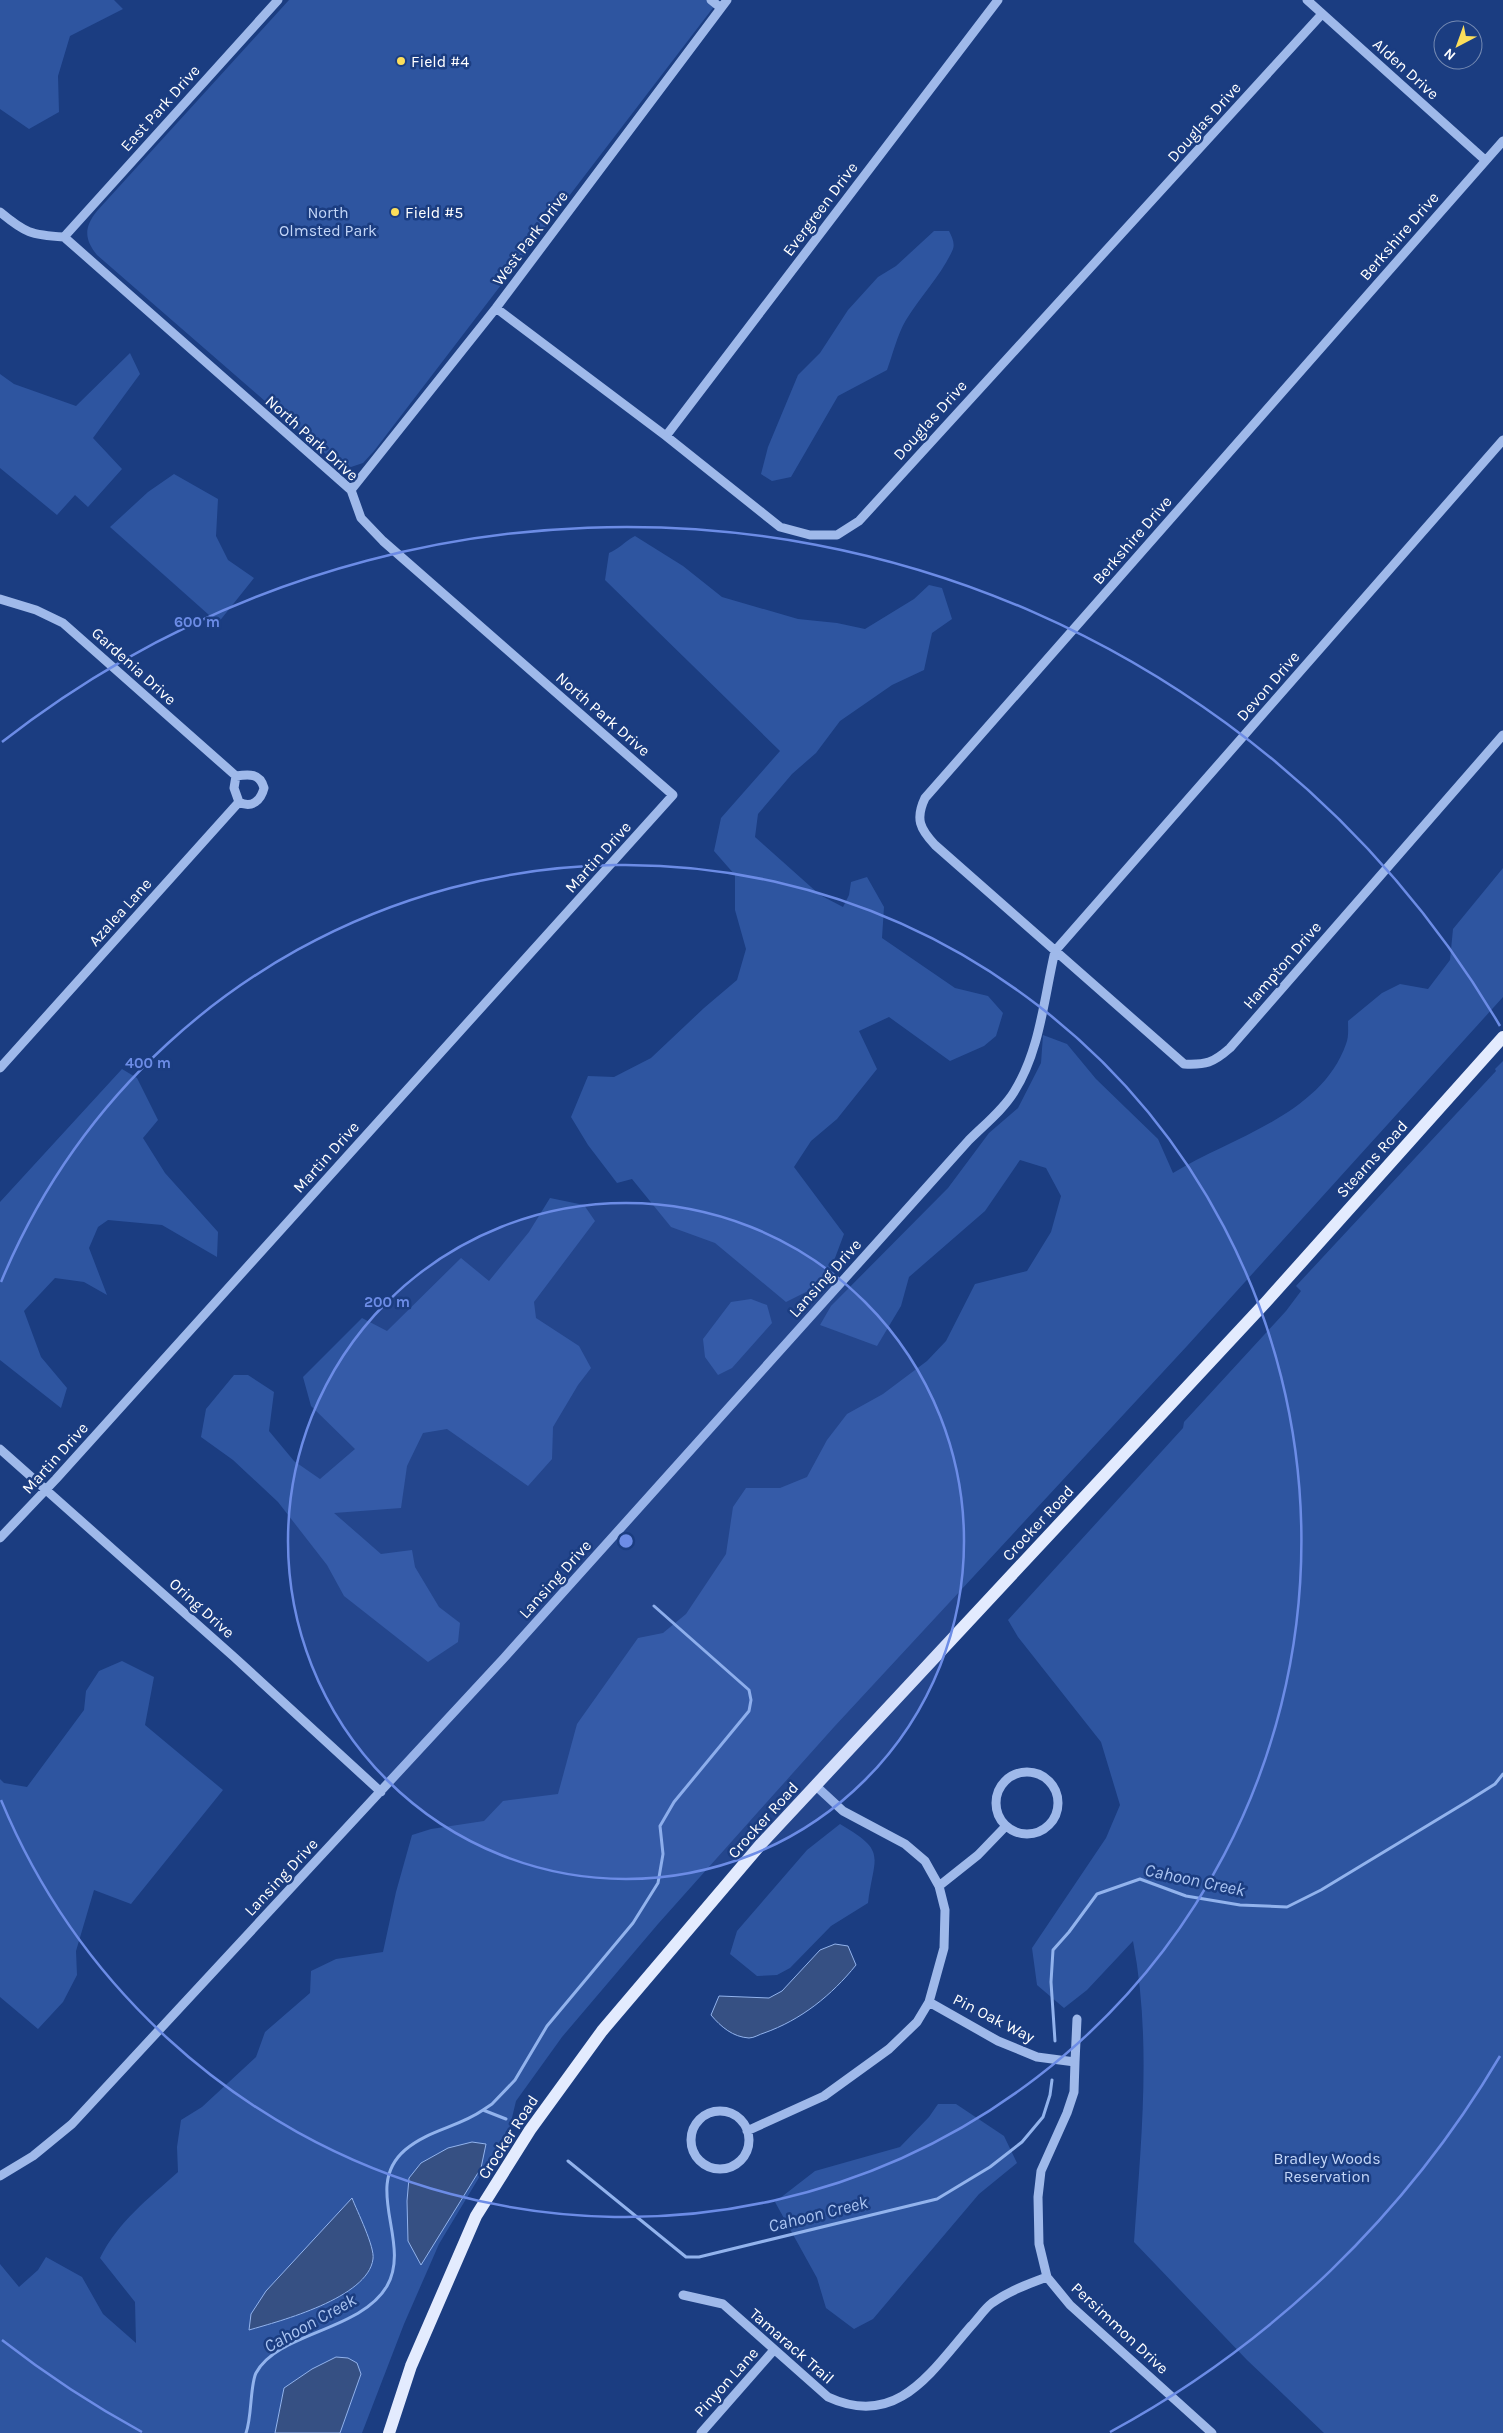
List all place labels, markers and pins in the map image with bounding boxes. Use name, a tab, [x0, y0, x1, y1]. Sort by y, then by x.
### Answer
place label: Field #4	[411, 52, 469, 71]
marker: Field #4	[395, 55, 407, 67]
place label: Field #5	[405, 203, 463, 222]
marker: Field #5	[389, 206, 401, 218]
centre of rings	[617, 1532, 635, 1550]

